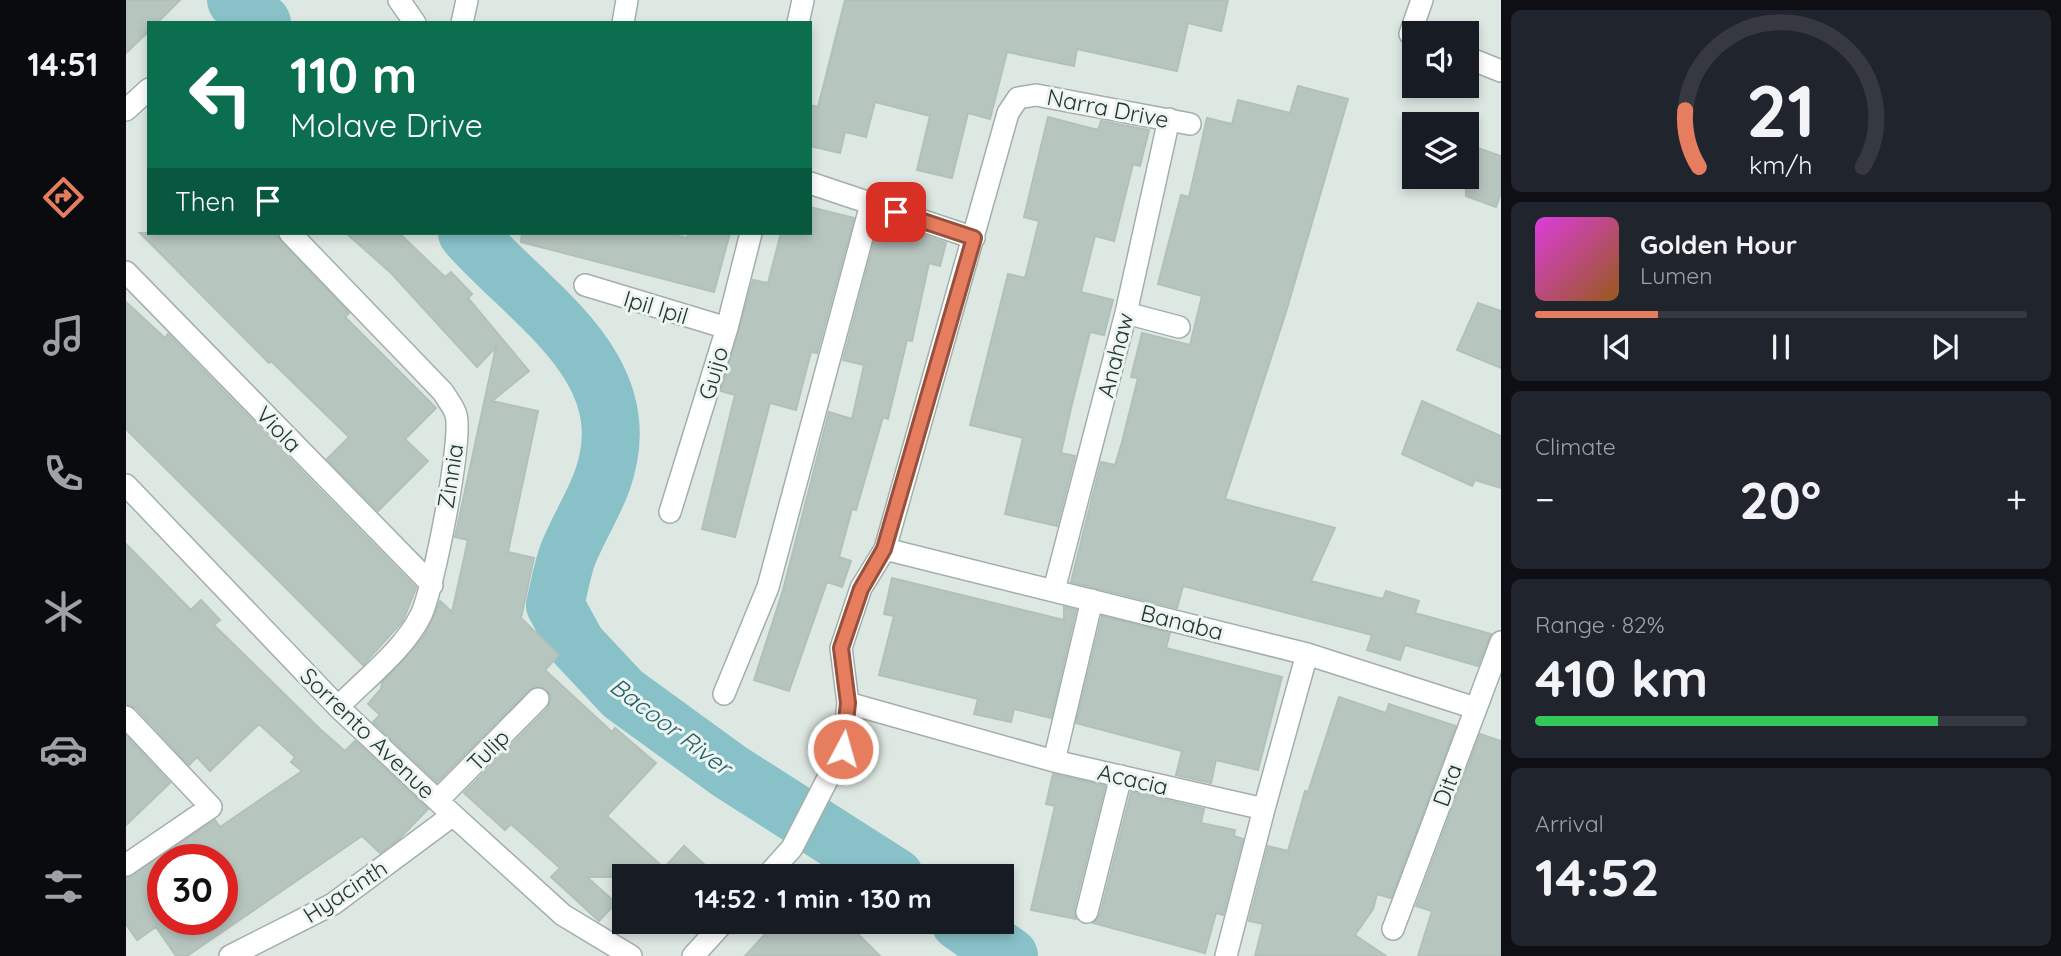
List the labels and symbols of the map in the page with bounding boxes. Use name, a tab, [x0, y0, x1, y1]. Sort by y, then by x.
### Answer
street label: Narra Drive	[1045, 82, 1171, 134]
pin	[866, 182, 926, 242]
street label: Ipil Ipil	[620, 283, 692, 331]
street label: Anahaw	[1090, 310, 1140, 400]
street label: Guijo	[692, 343, 734, 403]
street label: Viola	[250, 400, 308, 458]
street label: Zinnia	[431, 442, 469, 510]
street label: Banaba	[1138, 598, 1226, 646]
street label: Sorrento Avenue	[294, 661, 442, 805]
water label: Bacoor River	[604, 671, 740, 783]
position arrow	[806, 712, 880, 786]
street label: Tulip	[461, 723, 515, 777]
street label: Acacia	[1095, 757, 1171, 801]
street label: Dita	[1426, 760, 1468, 810]
speed limit sign: 30	[147, 844, 238, 935]
street label: Hyacinth	[297, 853, 393, 929]

